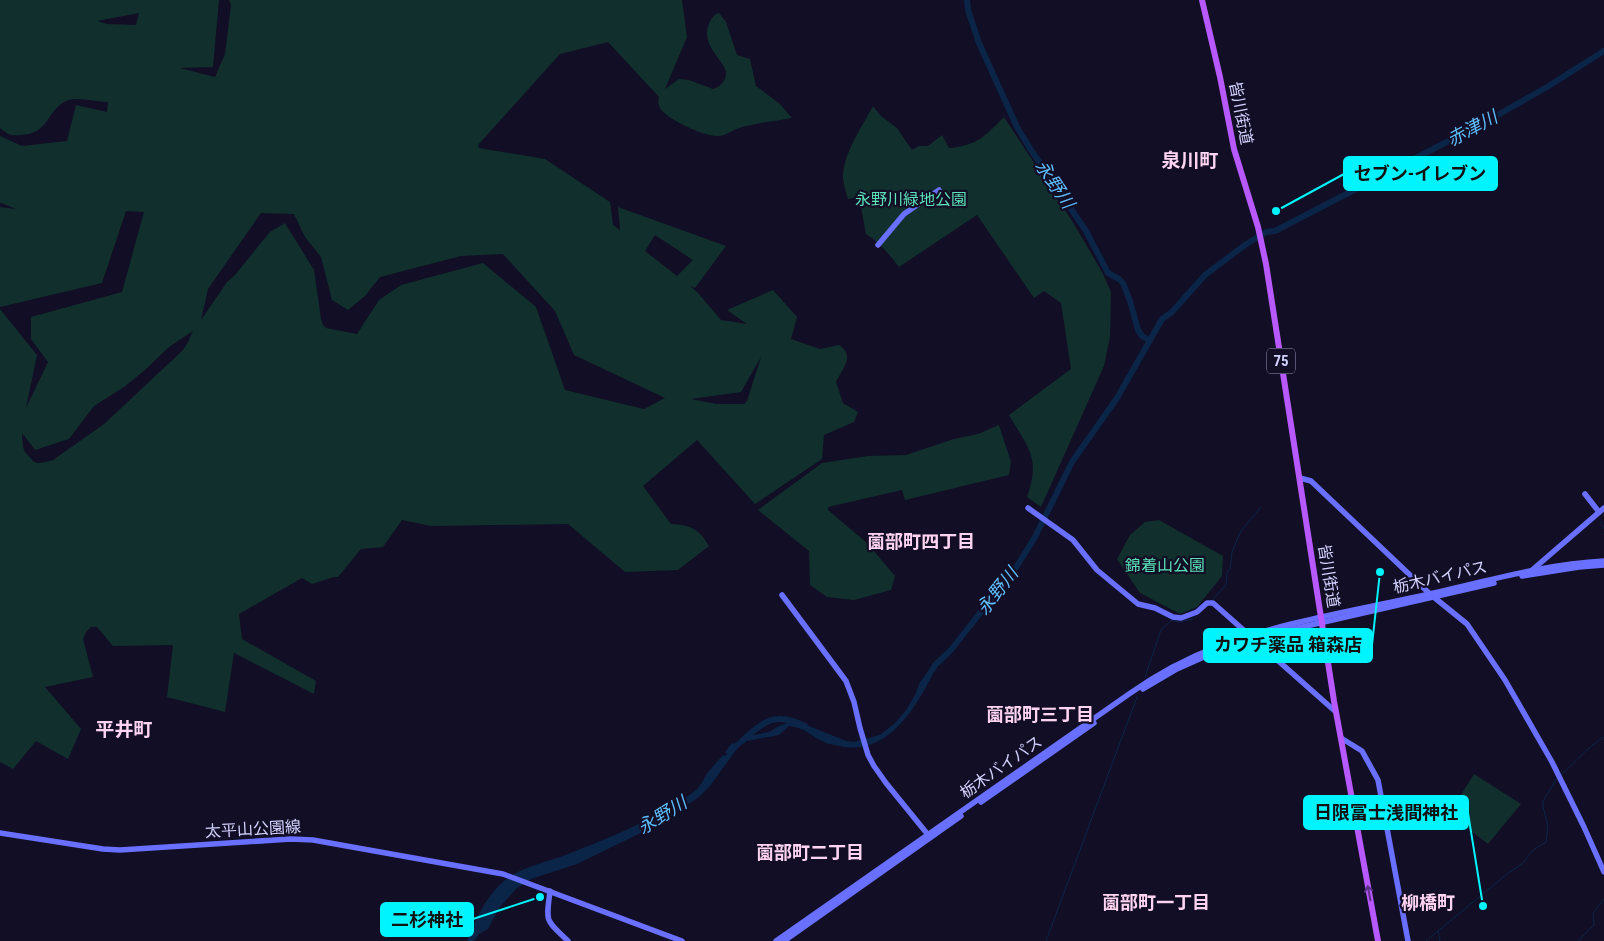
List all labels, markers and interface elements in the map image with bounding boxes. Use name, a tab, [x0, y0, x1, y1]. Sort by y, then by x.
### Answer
street label: 皆川街道	[1226, 80, 1256, 146]
water label: 赤津川	[1443, 105, 1503, 150]
district label: 泉川町	[1161, 149, 1219, 172]
water label: 永野川	[1031, 156, 1080, 214]
callout: セブン-イレブン	[1344, 157, 1497, 190]
text: セブン-イレブン	[1354, 163, 1486, 184]
park label: 永野川緑地公園	[855, 190, 967, 209]
road number: 75	[1267, 348, 1295, 374]
district label: 薗部町四丁目	[867, 531, 975, 552]
street label: 皆川街道	[1315, 543, 1343, 609]
park label: 錦着山公園	[1125, 556, 1205, 575]
street label: 栃木バイパス	[1391, 557, 1489, 597]
water label: 永野川	[972, 562, 1023, 619]
callout: カワチ薬品 箱森店	[1204, 629, 1372, 662]
text: カワチ薬品 箱森店	[1214, 634, 1362, 655]
district label: 薗部町三丁目	[986, 704, 1094, 725]
district label: 平井町	[95, 718, 153, 741]
street label: 栃木バイパス	[956, 732, 1046, 802]
water label: 永野川	[634, 791, 692, 838]
callout: 日限冨士浅間神社	[1304, 796, 1468, 829]
text: 日限冨士浅間神社	[1314, 802, 1458, 823]
street label: 太平山公園線	[205, 817, 301, 841]
district label: 薗部町二丁目	[756, 842, 864, 863]
one-way arrow	[1364, 885, 1374, 901]
district label: 薗部町一丁目	[1102, 892, 1210, 913]
district label: 柳橋町	[1401, 892, 1455, 913]
callout: 二杉神社	[381, 903, 473, 936]
text: 二杉神社	[391, 909, 463, 930]

